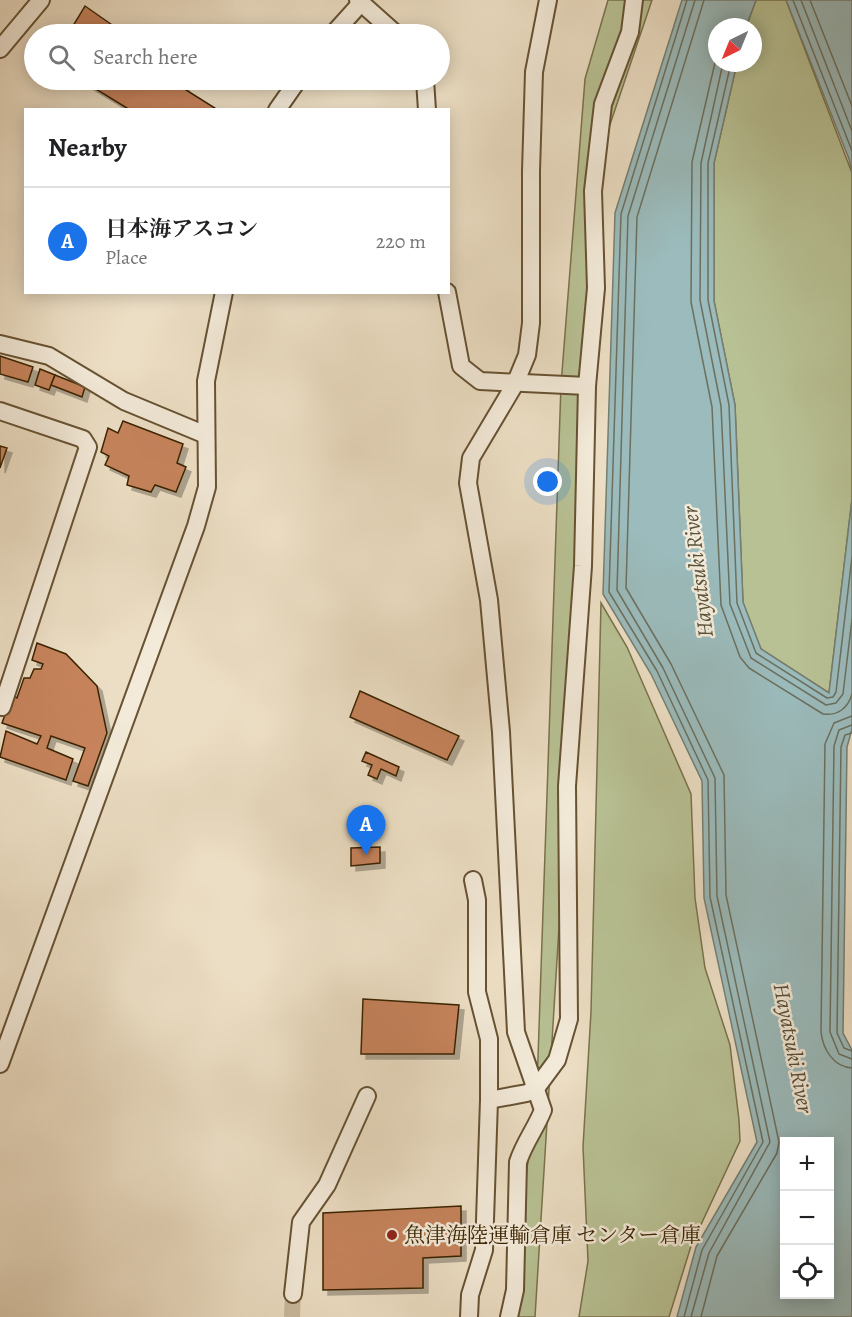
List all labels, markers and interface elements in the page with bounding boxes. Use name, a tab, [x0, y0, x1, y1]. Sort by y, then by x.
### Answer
north arrow	[708, 18, 762, 72]
search box	[24, 24, 450, 90]
icon: search	[45, 41, 78, 74]
text: Search here	[93, 42, 198, 72]
text: Nearby	[48, 130, 127, 165]
text: 日本海アスコン	[105, 214, 258, 244]
text: A	[61, 228, 74, 255]
text: 220 m	[376, 228, 426, 255]
text: Place	[105, 244, 147, 271]
your location	[533, 467, 562, 496]
water label: Hayatsuki River	[675, 503, 721, 639]
pin: A	[346, 806, 386, 855]
water label: Hayatsuki River	[766, 980, 821, 1117]
map controls	[780, 1137, 834, 1299]
button: +	[780, 1137, 834, 1191]
button: −	[780, 1191, 834, 1245]
place label: 魚津海陸運輸倉庫 センター倉庫	[404, 1221, 701, 1249]
marker: 魚津海陸運輸倉庫 センター倉庫	[385, 1228, 399, 1242]
button: locate	[780, 1245, 834, 1299]

